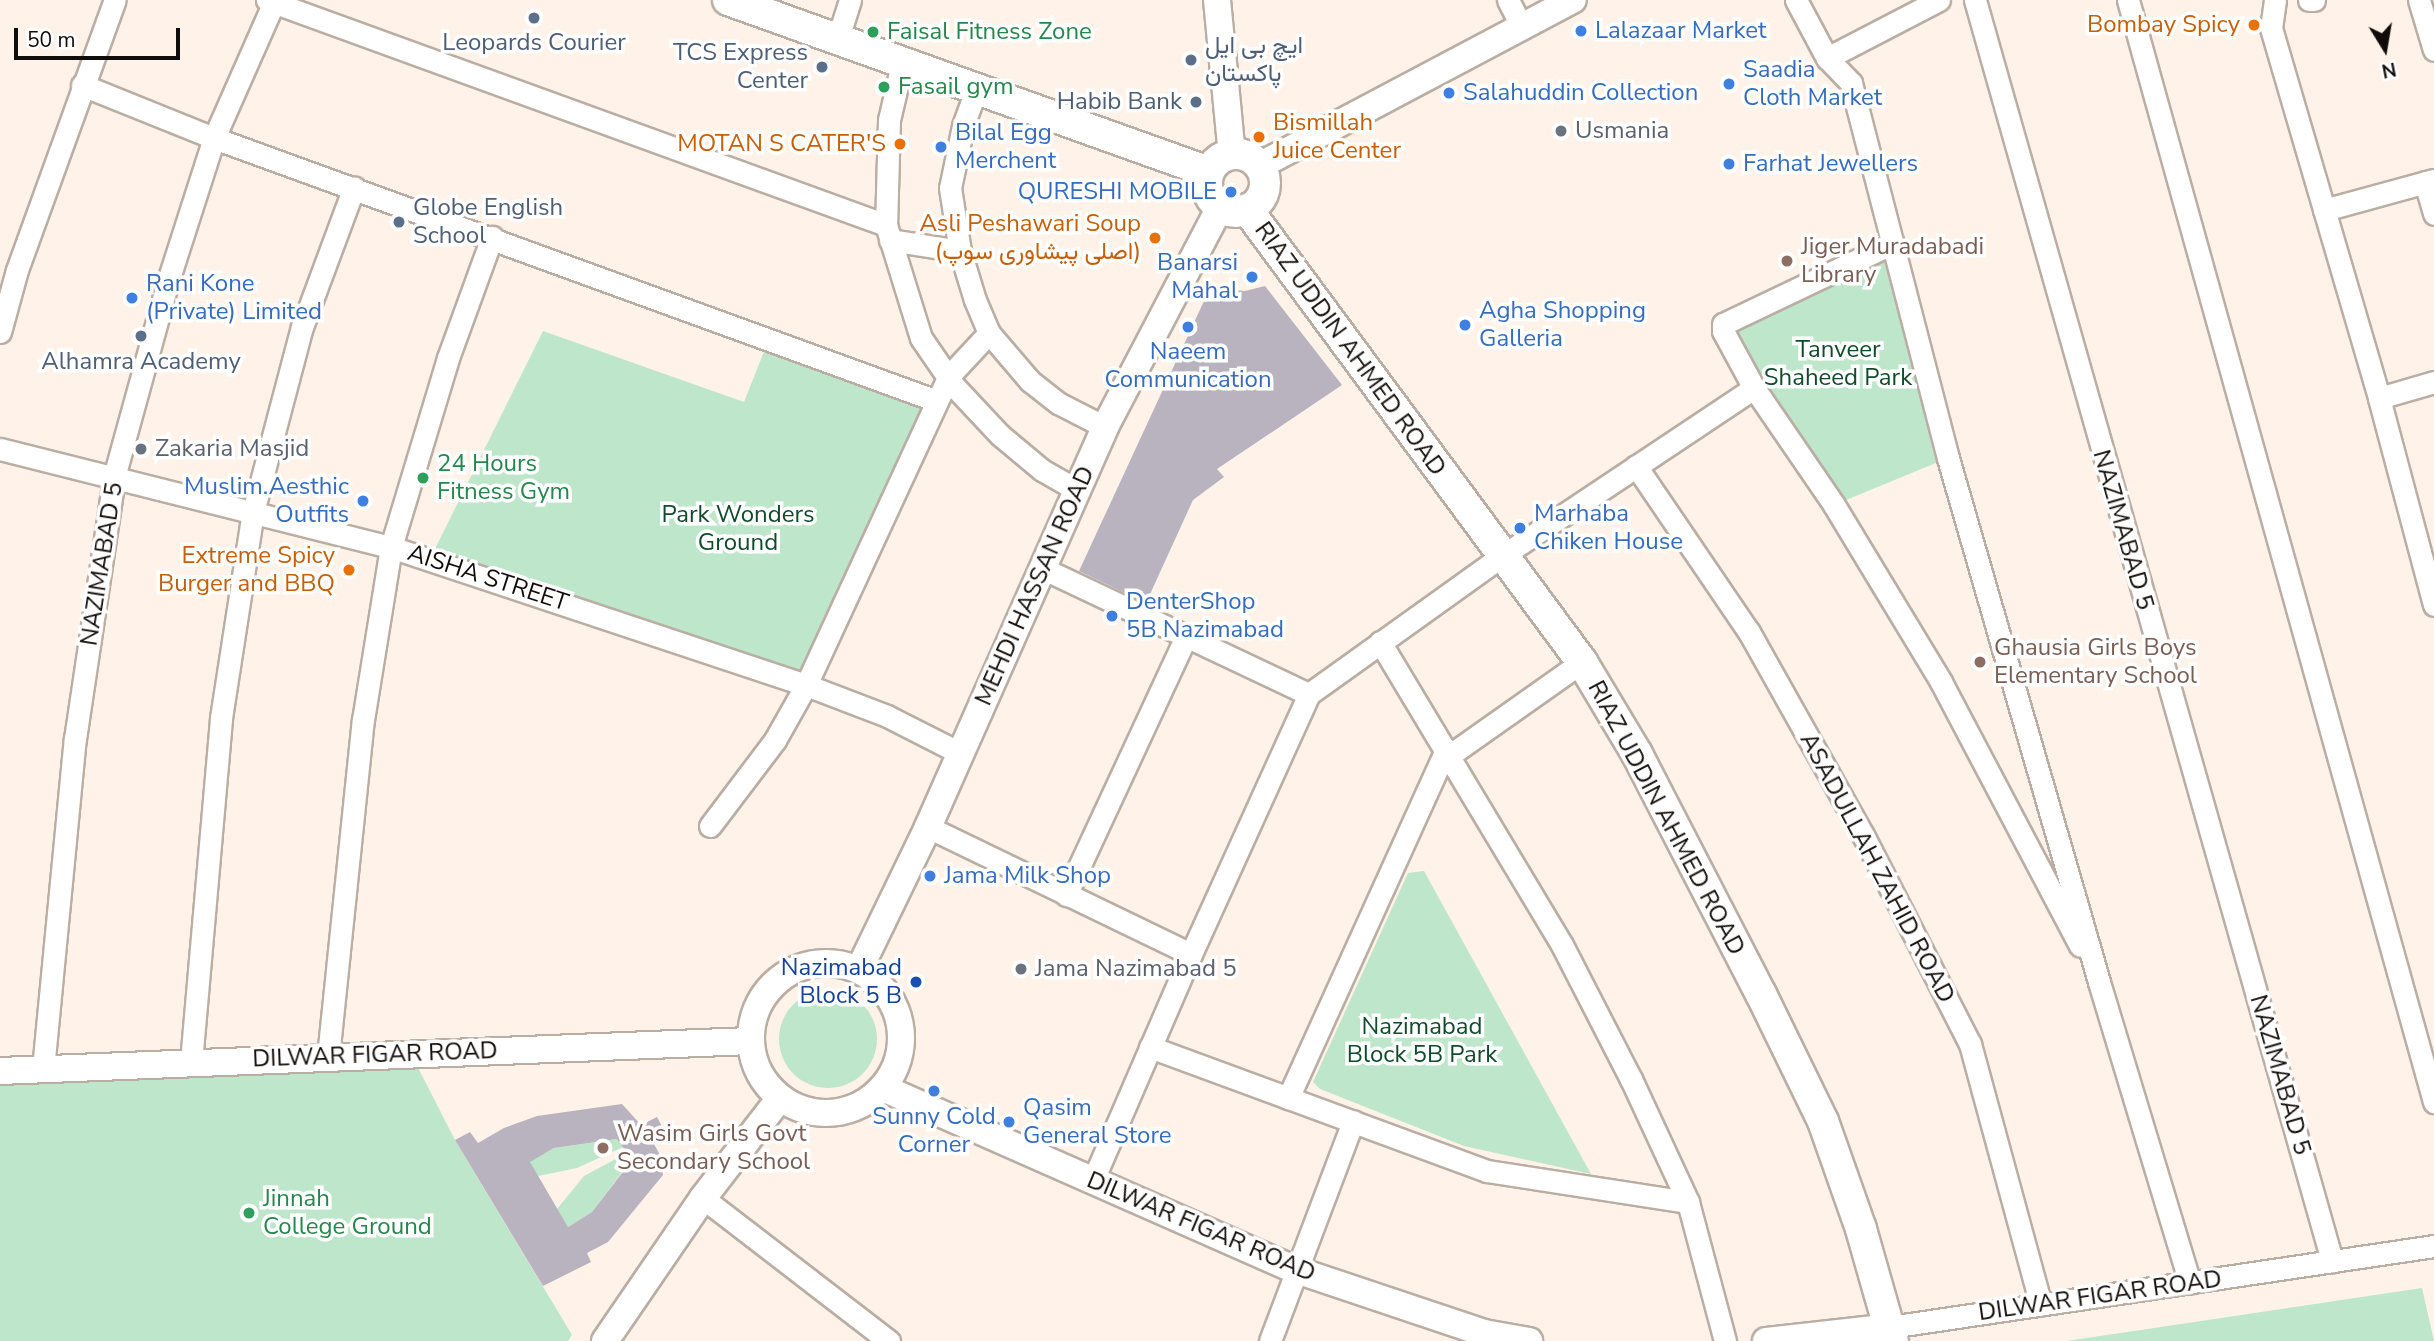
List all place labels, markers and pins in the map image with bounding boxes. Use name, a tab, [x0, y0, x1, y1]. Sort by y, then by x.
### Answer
marker: Leopards Courier	[526, 10, 542, 26]
place label: Bombay Spicy	[2087, 11, 2240, 39]
place label: Lalazaar Market	[1595, 17, 1766, 45]
marker: Bombay Spicy	[2246, 17, 2262, 33]
place label: Faisal Fitness Zone	[887, 18, 1092, 46]
marker: Lalazaar Market	[1573, 23, 1589, 39]
marker: Faisal Fitness Zone	[865, 24, 881, 40]
place label: Leopards Courier	[442, 29, 626, 57]
place label: ایچ بی ایل پاکستان	[1205, 32, 1303, 88]
place label: TCS Express Center	[673, 39, 808, 95]
marker: ایچ بی ایل پاکستان	[1183, 52, 1199, 68]
place label: Saadia Cloth Market	[1743, 56, 1882, 112]
marker: TCS Express Center	[814, 59, 830, 75]
place label: Fasail gym	[898, 73, 1013, 101]
marker: Saadia Cloth Market	[1721, 76, 1737, 92]
marker: Fasail gym	[876, 79, 892, 95]
place label: Salahuddin Collection	[1463, 79, 1698, 107]
marker: Salahuddin Collection	[1441, 85, 1457, 101]
place label: Habib Bank	[1057, 88, 1182, 116]
marker: Habib Bank	[1188, 94, 1204, 110]
place label: Bismillah Juice Center	[1273, 109, 1401, 165]
place label: Usmania	[1575, 117, 1669, 145]
place label: Bilal Egg Merchent	[955, 119, 1056, 175]
marker: Usmania	[1553, 123, 1569, 139]
marker: Bismillah Juice Center	[1251, 129, 1267, 145]
place label: MOTAN S CATER'S	[677, 130, 886, 158]
marker: MOTAN S CATER'S	[892, 136, 908, 152]
marker: Bilal Egg Merchent	[933, 139, 949, 155]
place label: Farhat Jewellers	[1743, 150, 1918, 178]
marker: Farhat Jewellers	[1721, 156, 1737, 172]
place label: QURESHI MOBILE	[1018, 178, 1217, 206]
marker: QURESHI MOBILE	[1223, 184, 1239, 200]
place label: Globe English School	[413, 194, 563, 250]
place label: Asli Peshawari Soup (اصلی پیشاوری سوپ)	[920, 210, 1141, 266]
marker: Globe English School	[391, 214, 407, 230]
marker: Asli Peshawari Soup (اصلی پیشاوری سوپ)	[1147, 230, 1163, 246]
place label: Jiger Muradabadi Library	[1801, 233, 1984, 289]
place label: Banarsi Mahal	[1157, 249, 1238, 305]
marker: Jiger Muradabadi Library	[1779, 253, 1795, 269]
marker: Banarsi Mahal	[1244, 269, 1260, 285]
place label: Rani Kone (Private) Limited	[146, 270, 322, 326]
marker: Rani Kone (Private) Limited	[124, 290, 140, 306]
place label: Agha Shopping Galleria	[1479, 297, 1646, 353]
marker: Agha Shopping Galleria	[1457, 317, 1473, 333]
marker: Naeem Communication	[1180, 319, 1196, 335]
marker: Alhamra Academy	[133, 328, 149, 344]
place label: Naeem Communication	[1104, 338, 1272, 394]
place label: Alhamra Academy	[41, 348, 241, 376]
place label: Zakaria Masjid	[155, 435, 309, 463]
marker: Zakaria Masjid	[133, 441, 149, 457]
place label: 24 Hours Fitness Gym	[437, 450, 570, 506]
marker: 24 Hours Fitness Gym	[415, 470, 431, 486]
place label: Muslim.Aesthic Outfits	[184, 473, 349, 529]
marker: Muslim.Aesthic Outfits	[355, 493, 371, 509]
place label: Marhaba Chiken House	[1534, 500, 1683, 556]
marker: Marhaba Chiken House	[1512, 520, 1528, 536]
place label: Extreme Spicy Burger and BBQ	[158, 542, 335, 598]
marker: Extreme Spicy Burger and BBQ	[341, 562, 357, 578]
place label: DenterShop 5B Nazimabad	[1126, 588, 1284, 644]
marker: DenterShop 5B Nazimabad	[1104, 608, 1120, 624]
place label: Ghausia Girls Boys Elementary School	[1994, 634, 2197, 690]
marker: Ghausia Girls Boys Elementary School	[1972, 654, 1988, 670]
place label: Jama Milk Shop	[944, 862, 1111, 890]
marker: Jama Milk Shop	[922, 868, 938, 884]
place label: Nazimabad Block 5 B	[781, 954, 902, 1010]
place label: Jama Nazimabad 5	[1035, 955, 1237, 983]
marker: Jama Nazimabad 5	[1013, 961, 1029, 977]
marker: Nazimabad Block 5 B	[908, 974, 924, 990]
marker: Sunny Cold Corner	[926, 1083, 942, 1099]
place label: Qasim General Store	[1023, 1094, 1172, 1150]
place label: Sunny Cold Corner	[872, 1103, 996, 1159]
marker: Qasim General Store	[1001, 1114, 1017, 1130]
place label: Wasim Girls Govt Secondary School	[617, 1120, 810, 1176]
marker: Wasim Girls Govt Secondary School	[595, 1140, 611, 1156]
place label: Jinnah College Ground	[263, 1185, 432, 1241]
marker: Jinnah College Ground	[241, 1205, 257, 1221]

